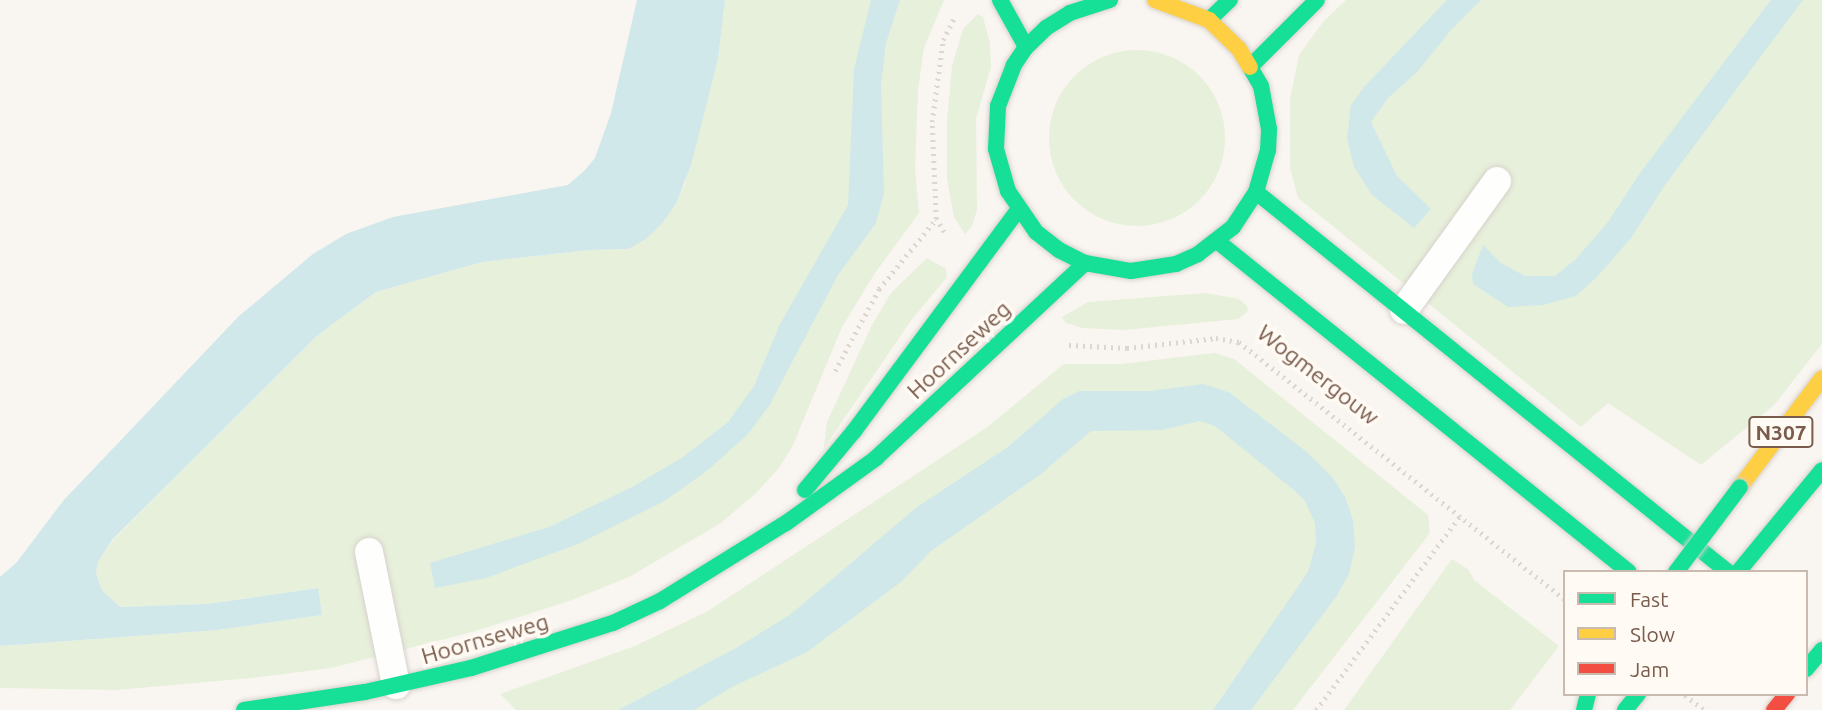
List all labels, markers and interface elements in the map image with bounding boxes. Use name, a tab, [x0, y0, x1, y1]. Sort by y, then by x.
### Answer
street label: Hoornseweg	[902, 295, 1016, 405]
street label: Wogmergouw	[1252, 319, 1384, 431]
road number: N307	[1748, 414, 1814, 450]
legend	[1563, 570, 1808, 696]
text: Fast	[1630, 587, 1668, 611]
street label: Hoornseweg	[418, 608, 552, 670]
text: Slow	[1630, 622, 1675, 646]
text: Jam	[1630, 657, 1669, 681]

